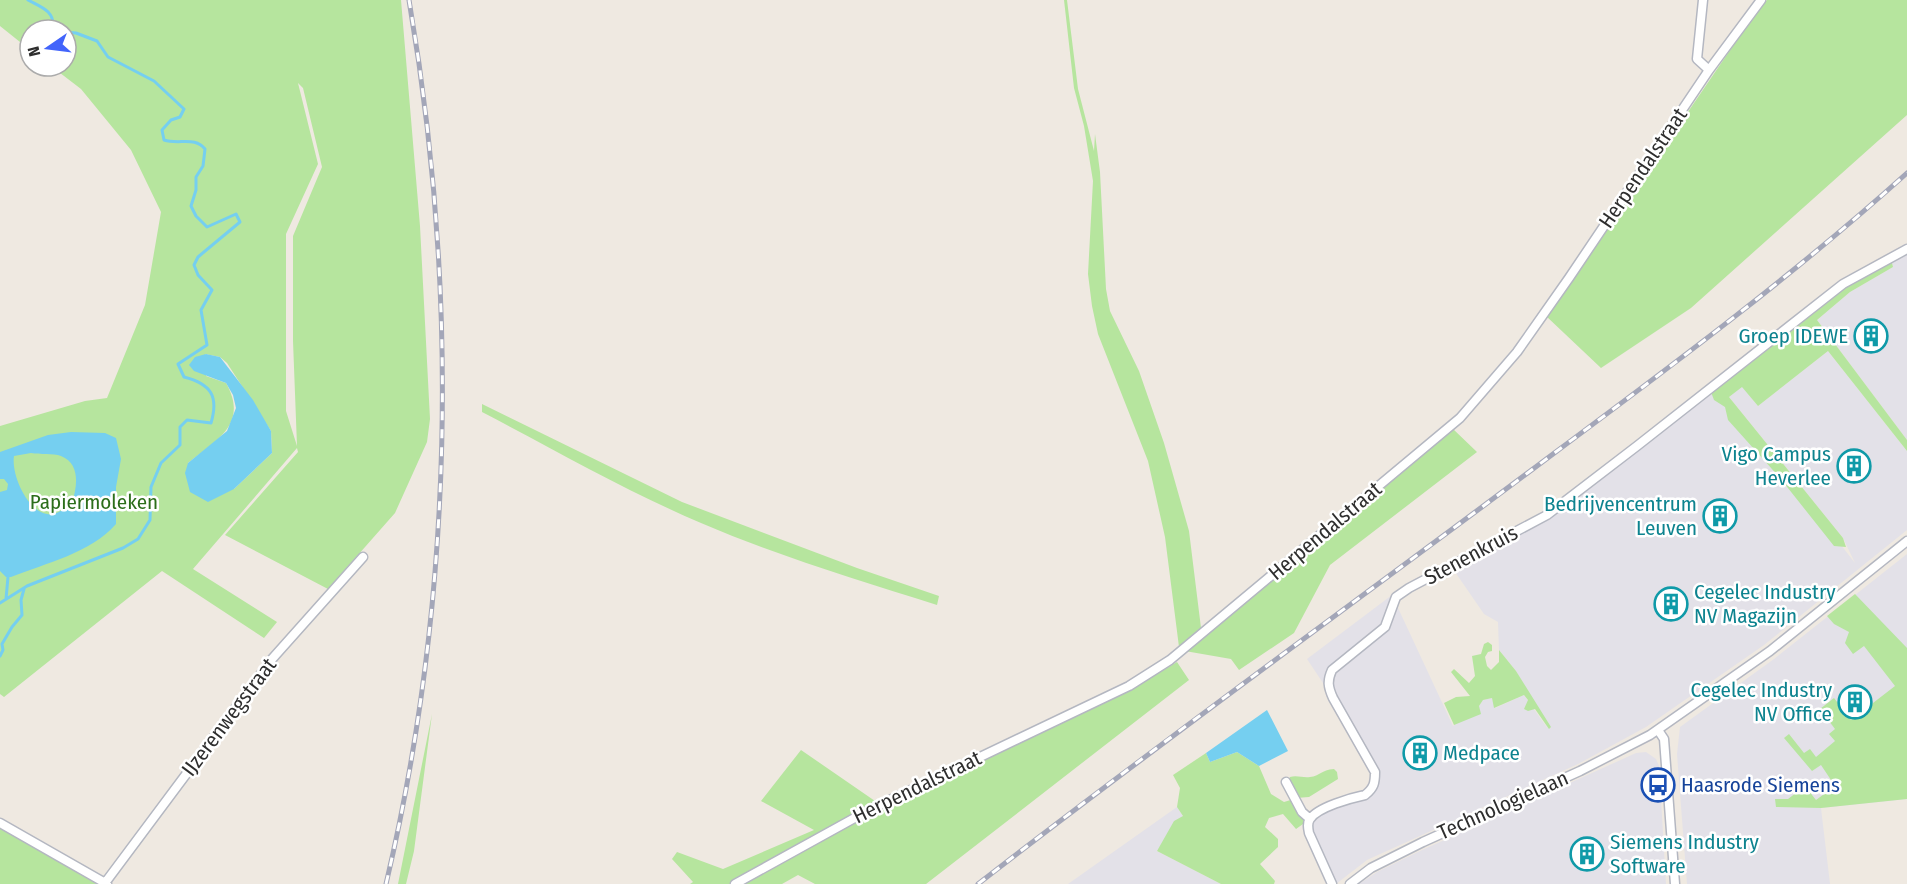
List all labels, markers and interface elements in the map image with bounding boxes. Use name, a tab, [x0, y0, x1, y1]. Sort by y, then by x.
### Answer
north arrow	[18, 18, 78, 78]
text: N	[24, 45, 44, 58]
street label: Herpendalstraat	[1593, 103, 1693, 233]
building icon: Groep IDEWE	[1853, 318, 1889, 354]
place label: Groep IDEWE	[1739, 323, 1848, 349]
place label: Vigo Campus Heverlee	[1721, 441, 1831, 491]
building icon: Vigo Campus Heverlee	[1836, 448, 1872, 484]
street label: Herpendalstraat	[1263, 476, 1387, 586]
park label: Papiermoleken	[30, 489, 158, 515]
place label: Bedrijvencentrum Leuven	[1544, 491, 1697, 541]
building icon: Bedrijvencentrum Leuven	[1702, 498, 1738, 534]
street label: Stenenkruis	[1420, 520, 1522, 590]
place label: Cegelec Industry NV Magazijn	[1694, 579, 1836, 629]
building icon: Cegelec Industry NV Magazijn	[1653, 586, 1689, 622]
street label: IJzerenwegstraat	[176, 653, 282, 781]
place label: Cegelec Industry NV Office	[1690, 677, 1833, 727]
building icon: Cegelec Industry NV Office	[1837, 684, 1873, 720]
building icon: Medpace	[1402, 735, 1438, 771]
place label: Medpace	[1443, 740, 1520, 766]
street label: Herpendalstraat	[848, 745, 986, 829]
street label: Technologielaan	[1434, 765, 1572, 845]
bus stop icon: Haasrode Siemens	[1640, 767, 1676, 803]
place label: Haasrode Siemens	[1681, 772, 1840, 798]
place label: Siemens Industry Software	[1610, 829, 1760, 879]
building icon: Siemens Industry Software	[1569, 836, 1605, 872]

